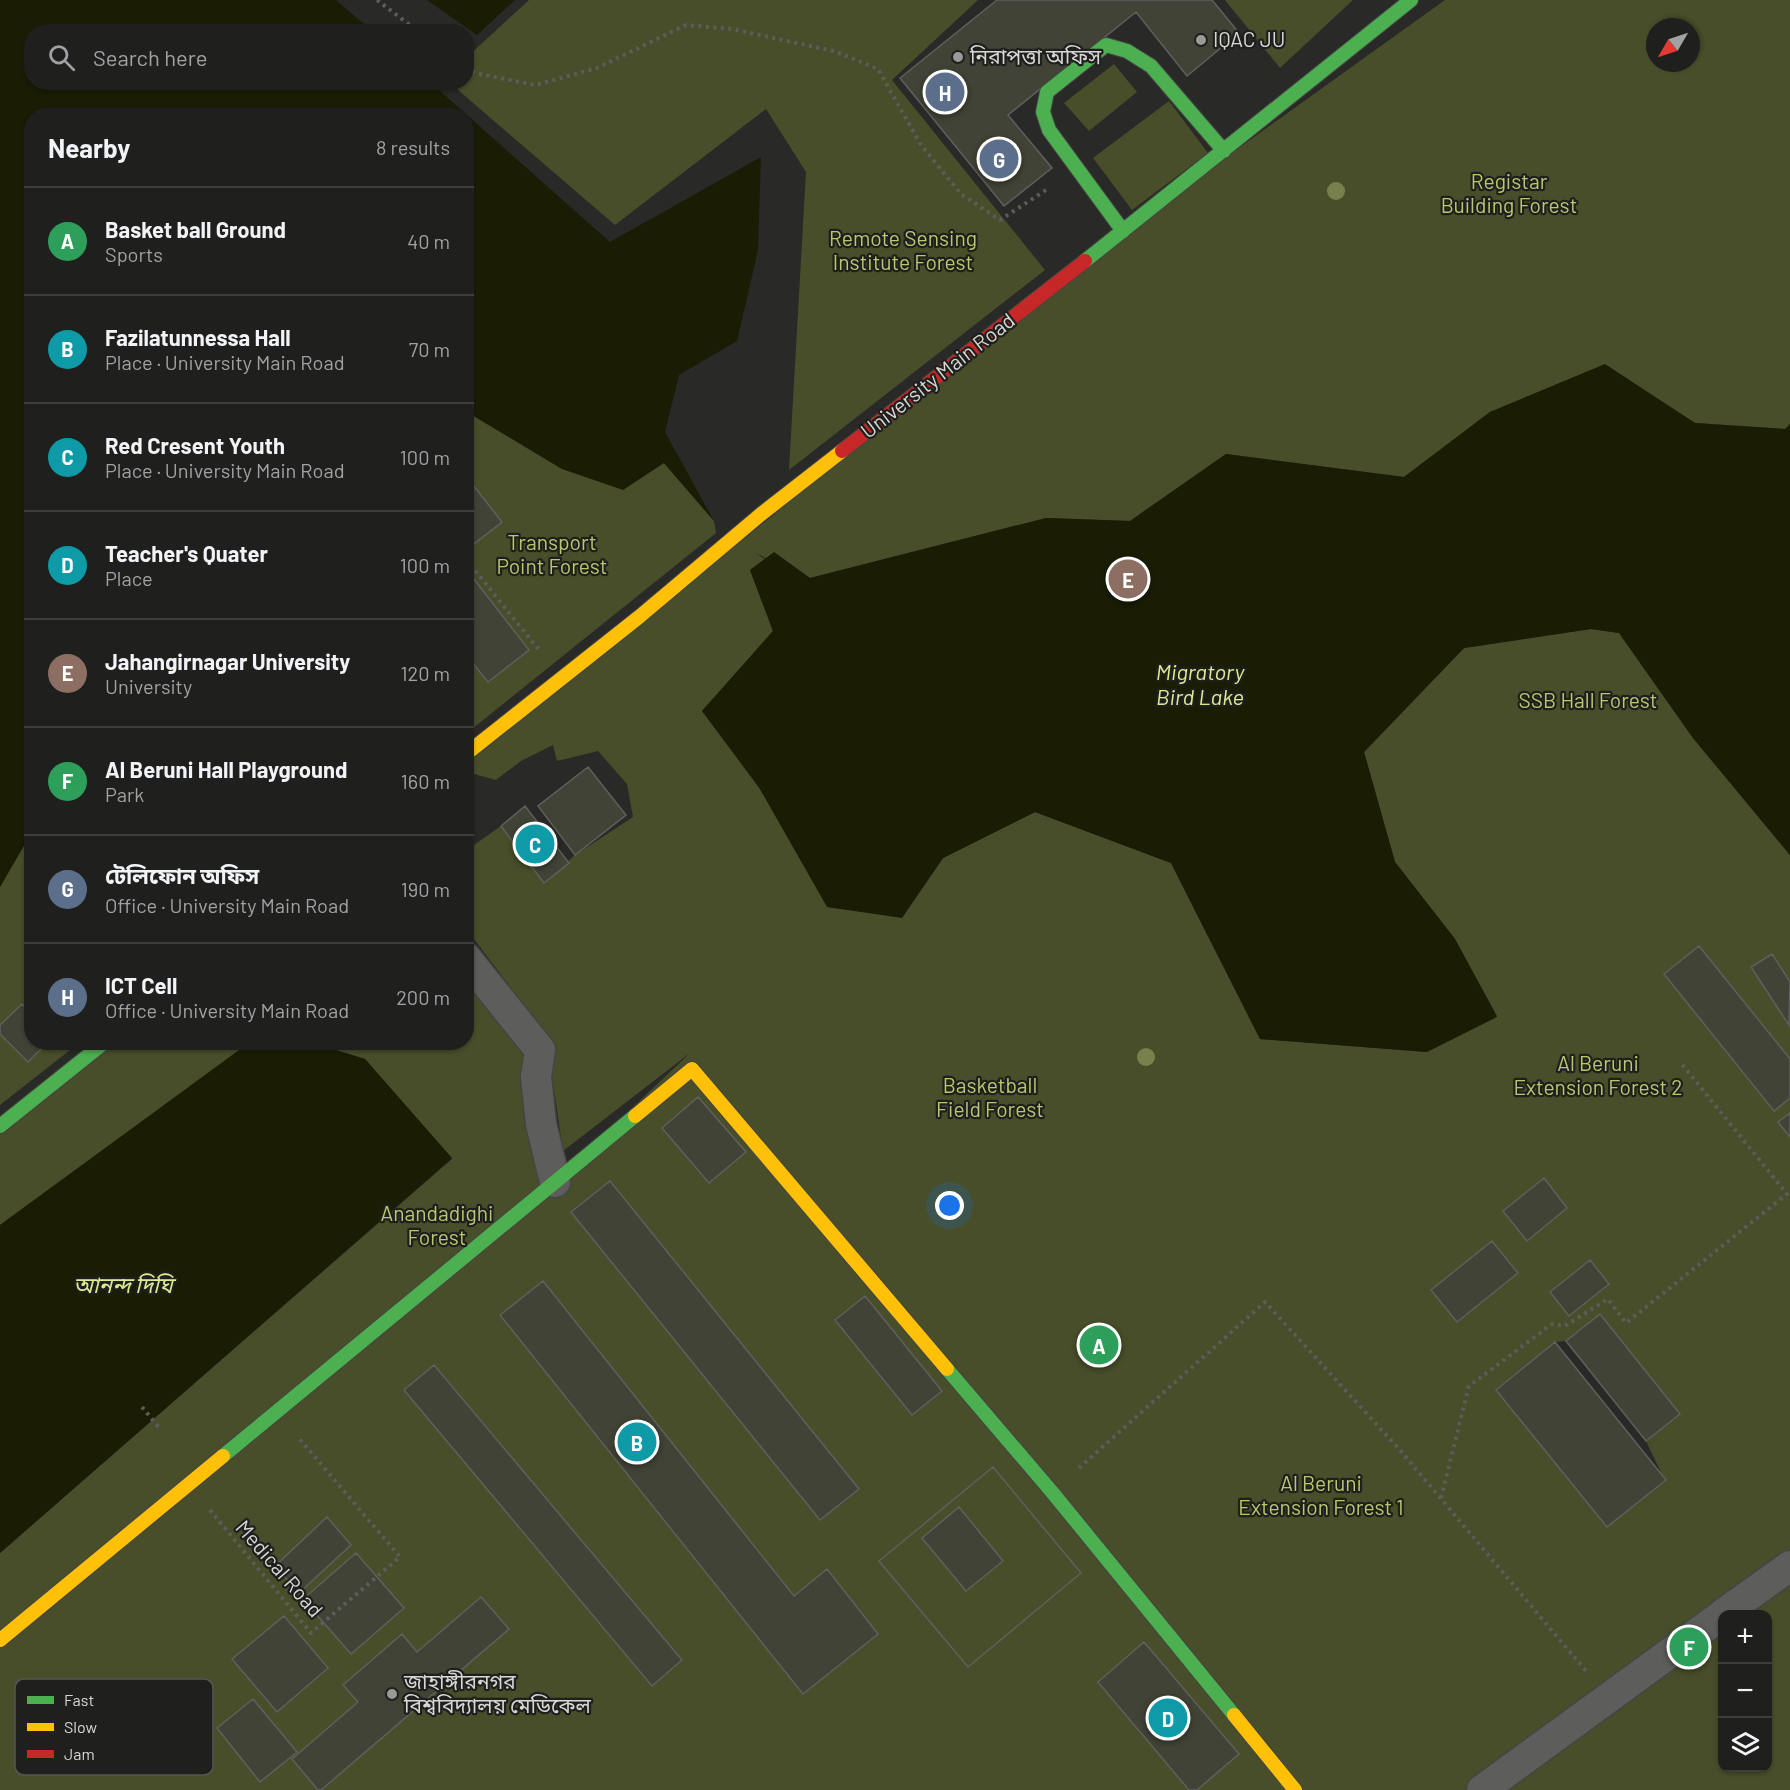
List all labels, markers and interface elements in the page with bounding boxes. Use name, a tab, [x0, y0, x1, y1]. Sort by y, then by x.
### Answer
north arrow	[1646, 18, 1700, 72]
search box	[24, 24, 474, 90]
place label: IQAC JU	[1213, 26, 1285, 51]
marker: IQAC JU	[1194, 33, 1208, 47]
icon: search	[45, 41, 78, 74]
place label: নিরাপত্তা অফিস	[969, 43, 1102, 68]
text: Search here	[93, 44, 207, 70]
marker: নিরাপত্তা অফিস	[951, 50, 965, 64]
pin: H	[926, 70, 964, 115]
text: Nearby	[48, 132, 130, 163]
text: 8 results	[376, 135, 450, 159]
pin: G	[980, 136, 1018, 182]
park label: Registar Building Forest	[1441, 168, 1577, 217]
text: Basket ball Ground	[105, 216, 286, 242]
park label: Remote Sensing Institute Forest	[829, 225, 977, 274]
text: A	[61, 229, 74, 253]
text: 40 m	[407, 229, 450, 253]
text: Sports	[105, 242, 163, 266]
street label: University Main Road	[855, 307, 1019, 443]
text: Fazilatunnessa Hall	[105, 324, 291, 350]
text: B	[61, 337, 74, 361]
text: 70 m	[409, 337, 450, 361]
text: Place · University Main Road	[105, 350, 345, 374]
text: Red Cresent Youth	[105, 432, 285, 458]
text: C	[61, 445, 74, 469]
text: 100 m	[400, 445, 450, 469]
text: Place · University Main Road	[105, 458, 345, 482]
park label: Transport Point Forest	[497, 529, 607, 578]
text: Teacher's Quater	[105, 540, 268, 566]
text: D	[61, 553, 74, 577]
text: 100 m	[400, 553, 450, 577]
pin: E	[1108, 556, 1148, 602]
text: Place	[105, 566, 153, 590]
text: Jahangirnagar University	[105, 648, 350, 674]
water label: Migratory Bird Lake	[1156, 658, 1245, 709]
text: E	[62, 661, 73, 685]
text: 120 m	[400, 661, 450, 685]
text: University	[105, 674, 192, 698]
park label: SSB Hall Forest	[1518, 687, 1658, 712]
text: Al Beruni Hall Playground	[105, 756, 347, 782]
text: F	[62, 769, 73, 793]
text: 160 m	[401, 769, 450, 793]
text: Park	[105, 782, 144, 806]
pin: C	[516, 822, 554, 866]
text: টেলিফোন অফিস	[105, 862, 259, 888]
text: G	[61, 877, 74, 901]
text: 190 m	[401, 877, 450, 901]
text: Office · University Main Road	[105, 893, 349, 917]
text: ICT Cell	[105, 972, 177, 998]
text: H	[61, 985, 74, 1009]
text: 200 m	[396, 985, 450, 1009]
text: Office · University Main Road	[105, 998, 349, 1022]
park label: Al Beruni Extension Forest 2	[1513, 1050, 1683, 1099]
park label: Basketball Field Forest	[936, 1072, 1044, 1121]
your location	[935, 1191, 964, 1220]
park label: Anandadighi Forest	[381, 1200, 493, 1249]
water label: আনন্দ দিঘি	[73, 1271, 177, 1297]
pin: A	[1080, 1322, 1118, 1368]
pin: B	[618, 1420, 656, 1464]
park label: Al Beruni Extension Forest 1	[1238, 1470, 1404, 1519]
street label: Medical Road	[231, 1514, 329, 1622]
map controls	[1718, 1610, 1772, 1772]
button: +	[1718, 1610, 1772, 1664]
pin: F	[1670, 1624, 1708, 1670]
button: −	[1718, 1664, 1772, 1718]
place label: জাহাঙ্গীরনগর বিশ্ববিদ্যালয় মেডিকেল	[403, 1668, 592, 1717]
legend	[15, 1679, 213, 1775]
marker: জাহাঙ্গীরনগর বিশ্ববিদ্যালয় মেডিকেল	[385, 1687, 399, 1701]
text: Fast	[64, 1690, 94, 1709]
pin: D	[1148, 1696, 1188, 1740]
text: Slow	[64, 1717, 97, 1736]
button: layers	[1718, 1718, 1772, 1772]
text: Jam	[64, 1744, 95, 1763]

